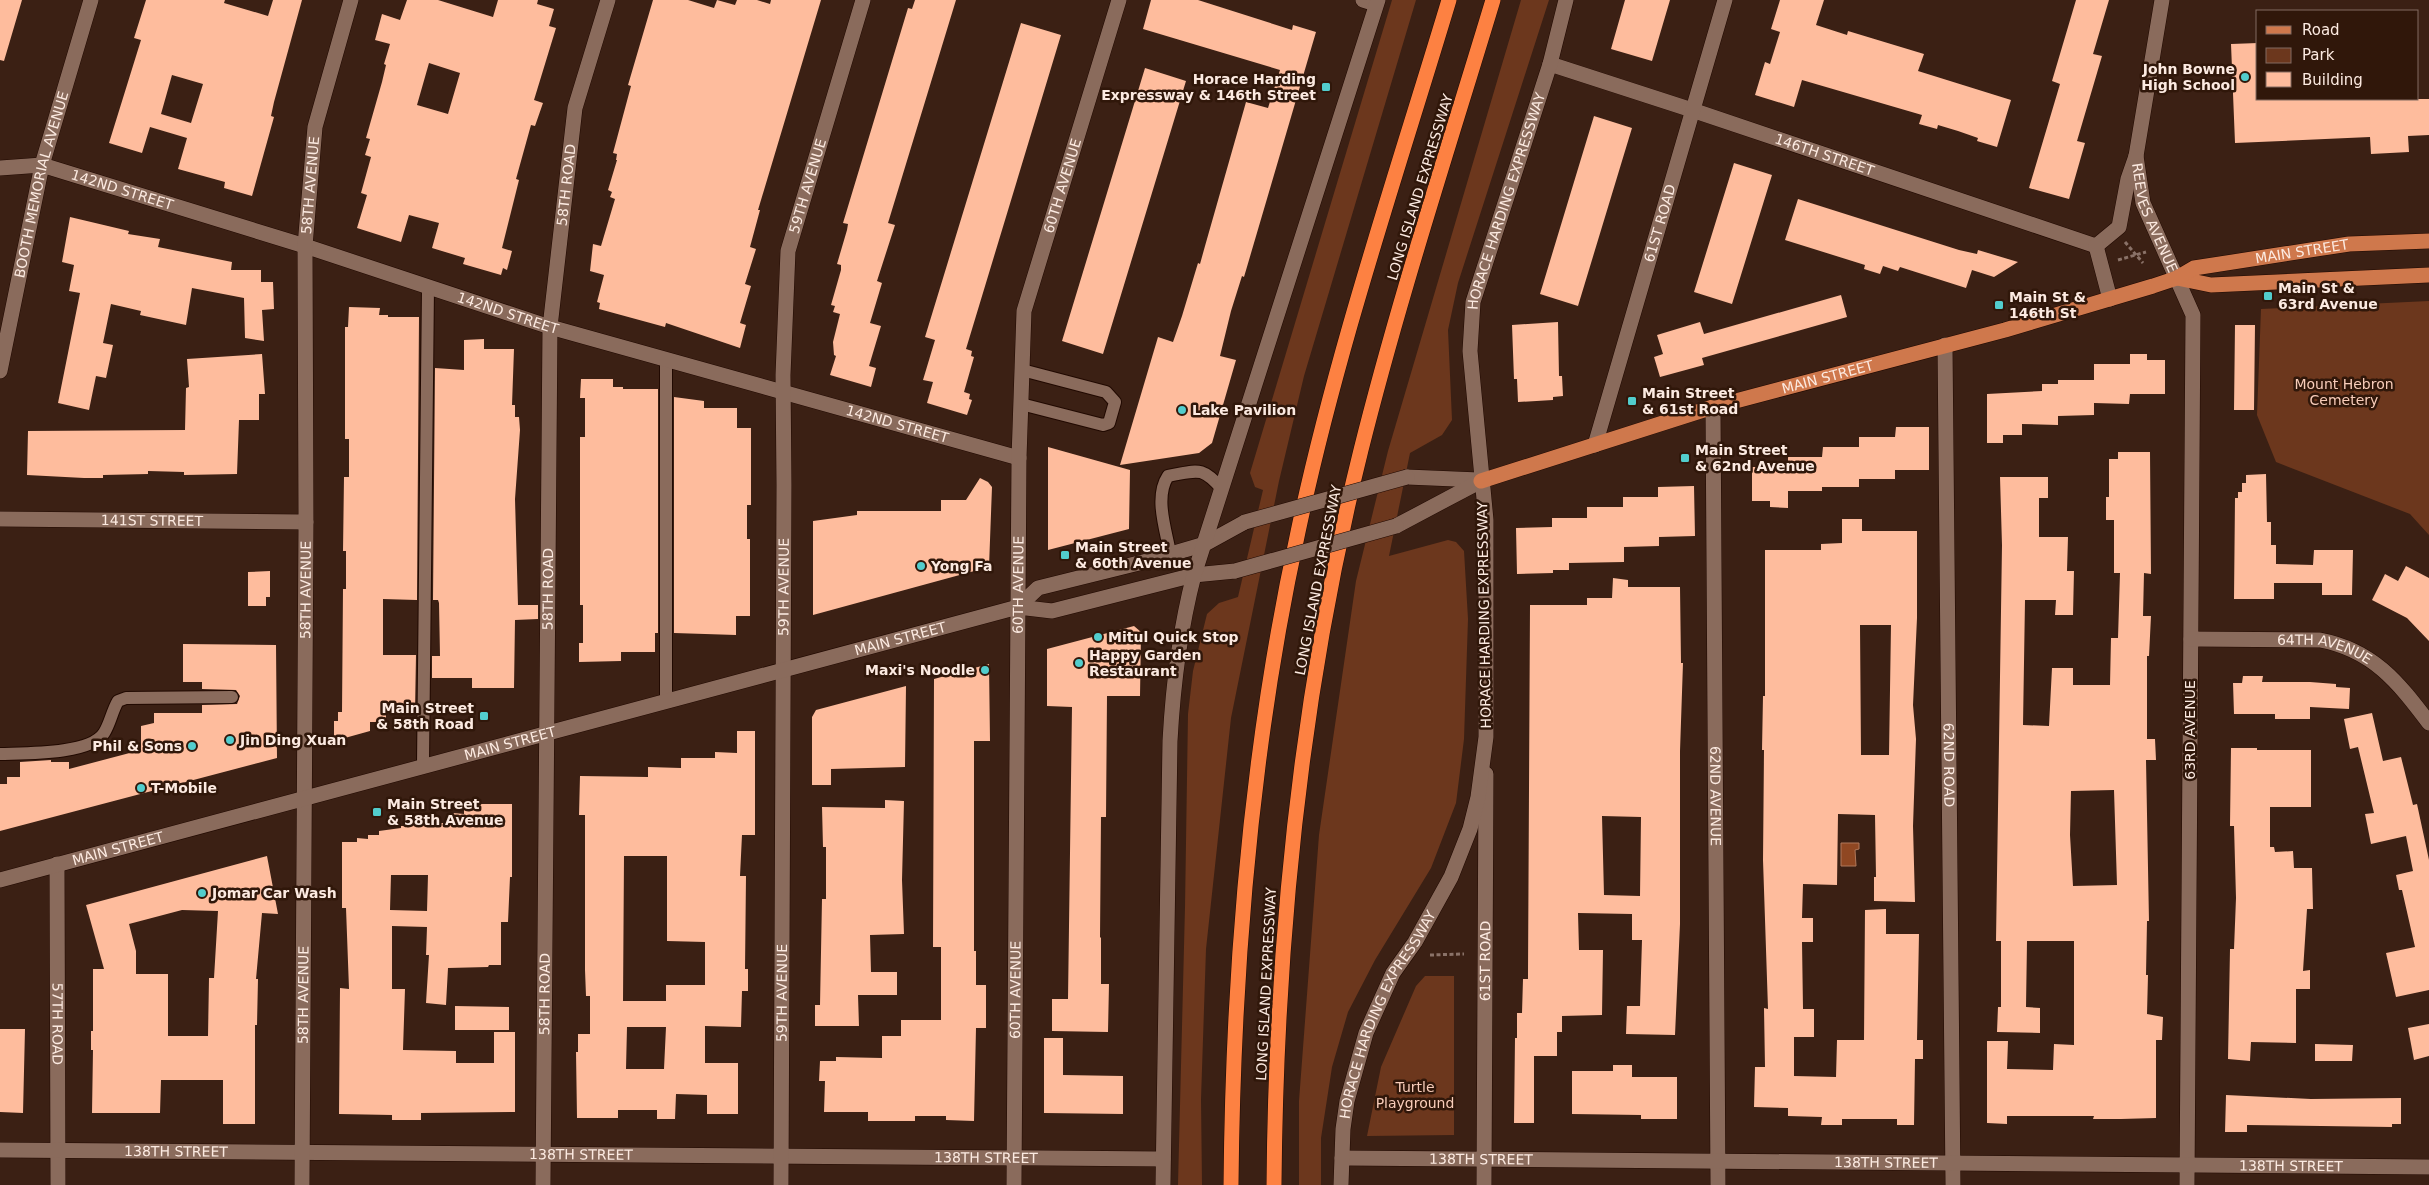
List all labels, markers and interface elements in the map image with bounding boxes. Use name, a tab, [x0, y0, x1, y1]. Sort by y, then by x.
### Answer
legend	[2256, 10, 2419, 100]
text: Road	[2302, 21, 2340, 39]
text: Park	[2302, 46, 2335, 64]
place label: John Bowne High School	[2141, 61, 2235, 93]
place label: Horace Harding Expressway & 146th Street	[1101, 71, 1316, 103]
marker: John Bowne High School	[2239, 71, 2251, 83]
text: Building	[2302, 71, 2363, 89]
marker: Horace Harding Expressway & 146th Street	[1320, 81, 1332, 93]
street label: BOOTH MEMORIAL AVENUE	[11, 89, 71, 279]
street label: HORACE HARDING EXPRESSWAY	[1465, 90, 1548, 310]
street label: LONG ISLAND EXPRESSWAY	[1384, 92, 1456, 282]
street label: 146TH STREET	[1773, 130, 1877, 179]
street label: 58TH AVENUE	[298, 136, 322, 235]
street label: 59TH AVENUE	[786, 137, 829, 235]
street label: 60TH AVENUE	[1040, 137, 1084, 235]
street label: 58TH ROAD	[554, 143, 579, 227]
street label: REEVES AVENUE	[2129, 162, 2181, 275]
street label: 142ND STREET	[69, 166, 176, 213]
street label: 61ST ROAD	[1641, 182, 1679, 264]
street label: MAIN STREET	[2254, 236, 2350, 266]
place label: Main St & 63rd Avenue	[2278, 280, 2378, 312]
street label: 142ND STREET	[455, 289, 561, 337]
place label: Main St & 146th St	[2009, 289, 2086, 321]
marker: Main St & 63rd Avenue	[2262, 290, 2274, 302]
marker: Main St & 146th St	[1993, 299, 2005, 311]
street label: MAIN STREET	[1780, 357, 1876, 397]
park label: Mount Hebron Cemetery	[2294, 376, 2394, 408]
place label: Main Street & 61st Road	[1642, 385, 1738, 417]
marker: Main Street & 61st Road	[1626, 395, 1638, 407]
street label: 142ND STREET	[844, 402, 951, 446]
place label: Lake Pavilion	[1192, 402, 1296, 418]
marker: Lake Pavilion	[1176, 404, 1188, 416]
place label: Main Street & 62nd Avenue	[1695, 442, 1815, 474]
marker: Main Street & 62nd Avenue	[1679, 452, 1691, 464]
street label: LONG ISLAND EXPRESSWAY	[1292, 483, 1344, 677]
street label: HORACE HARDING EXPRESSWAY	[1474, 501, 1494, 729]
street label: 141ST STREET	[101, 512, 204, 529]
street label: 60TH AVENUE	[1010, 536, 1026, 634]
street label: 59TH AVENUE	[775, 538, 792, 636]
place label: Main Street & 60th Avenue	[1075, 539, 1191, 571]
street label: 58TH AVENUE	[297, 541, 314, 639]
street label: 58TH ROAD	[540, 548, 556, 630]
marker: Main Street & 60th Avenue	[1059, 549, 1071, 561]
place label: Yong Fa	[930, 558, 993, 574]
marker: Yong Fa	[915, 560, 927, 572]
street label: MAIN STREET	[853, 619, 948, 659]
place label: Mitul Quick Stop	[1108, 629, 1239, 645]
marker: Mitul Quick Stop	[1092, 631, 1104, 643]
street label: 64TH AVENUE	[2277, 632, 2375, 667]
place label: Happy Garden Restaurant	[1089, 647, 1202, 679]
marker: Happy Garden Restaurant	[1073, 657, 1085, 669]
place label: Maxi's Noodle	[865, 662, 975, 678]
marker: Maxi's Noodle	[979, 664, 991, 676]
street label: 63RD AVENUE	[2182, 680, 2198, 780]
place label: Main Street & 58th Road	[376, 700, 474, 732]
marker: Main Street & 58th Road	[478, 710, 490, 722]
street label: MAIN STREET	[462, 723, 558, 763]
street label: 62ND ROAD	[1941, 723, 1957, 807]
place label: Jin Ding Xuan	[239, 732, 346, 748]
marker: Jin Ding Xuan	[224, 734, 236, 746]
place label: Phil & Sons	[92, 738, 182, 754]
marker: Phil & Sons	[186, 740, 198, 752]
street label: 62ND AVENUE	[1707, 746, 1724, 846]
place label: T-Mobile	[151, 780, 217, 796]
marker: T-Mobile	[135, 782, 147, 794]
place label: Main Street & 58th Avenue	[387, 796, 503, 828]
marker: Main Street & 58th Avenue	[371, 806, 383, 818]
street label: MAIN STREET	[70, 828, 166, 868]
place label: Jomar Car Wash	[211, 885, 337, 901]
street label: LONG ISLAND EXPRESSWAY	[1253, 886, 1279, 1081]
marker: Jomar Car Wash	[196, 887, 208, 899]
street label: HORACE HARDING EXPRESSWAY	[1337, 907, 1439, 1120]
street label: 61ST ROAD	[1477, 921, 1493, 1001]
street label: 60TH AVENUE	[1007, 941, 1024, 1039]
street label: 59TH AVENUE	[774, 944, 790, 1042]
street label: 58TH AVENUE	[295, 946, 311, 1044]
street label: 58TH ROAD	[536, 953, 553, 1035]
street label: 57TH ROAD	[49, 983, 66, 1065]
park label: Turtle Playground	[1376, 1079, 1454, 1111]
street label: 138TH STREET	[124, 1143, 228, 1160]
street label: 138TH STREET	[529, 1146, 633, 1163]
street label: 138TH STREET	[934, 1149, 1038, 1166]
street label: 138TH STREET	[1429, 1151, 1533, 1168]
street label: 138TH STREET	[1834, 1154, 1938, 1171]
street label: 138TH STREET	[2239, 1157, 2343, 1174]

